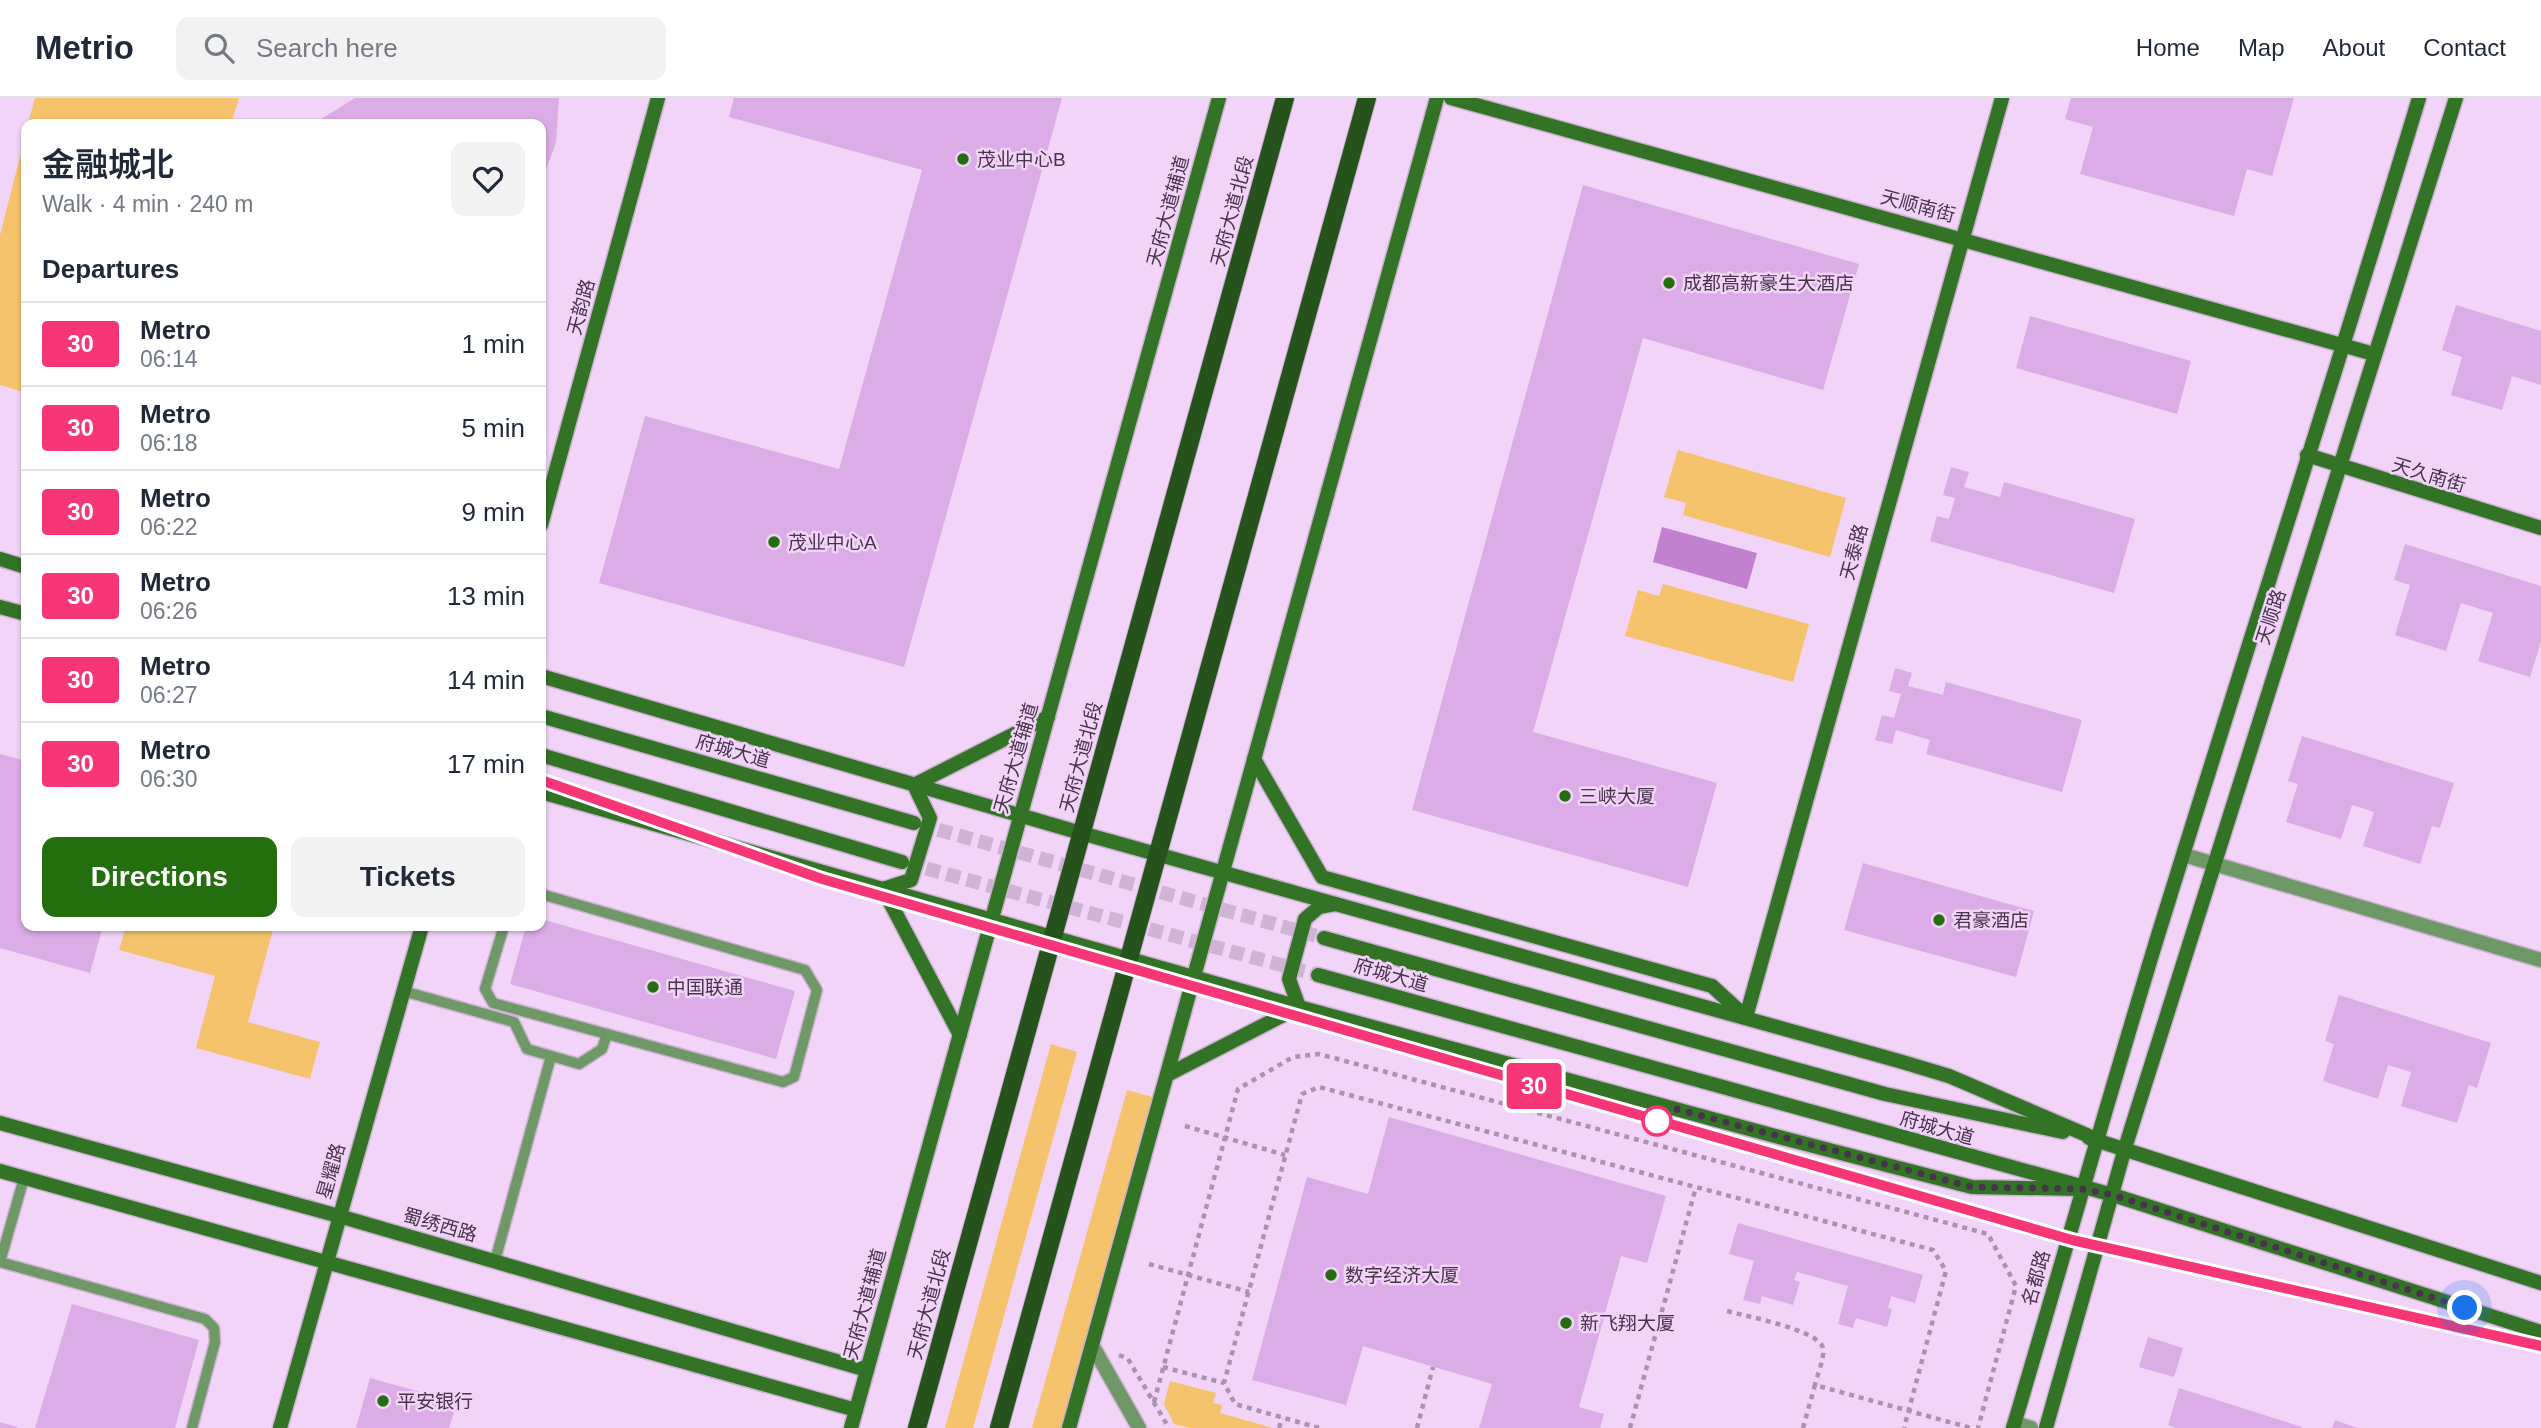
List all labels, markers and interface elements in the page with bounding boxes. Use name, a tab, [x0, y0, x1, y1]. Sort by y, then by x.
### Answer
search box	[176, 17, 666, 80]
text: Metrio	[35, 29, 134, 66]
icon: search	[200, 29, 238, 67]
text: Search here	[256, 33, 398, 63]
text: Home	[2136, 34, 2200, 61]
text: Map	[2238, 34, 2285, 61]
text: About	[2323, 34, 2385, 61]
text: Contact	[2423, 34, 2506, 61]
button: heart	[451, 142, 525, 216]
text: 金融城北	[42, 146, 174, 183]
place label: 茂业中心B	[977, 149, 1066, 170]
marker: 茂业中心B	[955, 151, 971, 167]
street label: 天府大道辅道	[1143, 153, 1193, 269]
street label: 天府大道北段	[1207, 153, 1257, 269]
street label: 天顺南街	[1879, 186, 1957, 226]
text: Walk · 4 min · 240 m	[42, 191, 253, 217]
text: Departures	[42, 254, 179, 284]
place label: 成都高新豪生大酒店	[1683, 273, 1854, 294]
marker: 成都高新豪生大酒店	[1661, 275, 1677, 291]
street label: 天韵路	[563, 277, 599, 337]
text: Metro	[140, 315, 211, 345]
text: 1 min	[461, 329, 525, 359]
text: 30	[67, 330, 94, 357]
text: 06:14	[140, 346, 198, 372]
text: Metro	[140, 399, 211, 429]
text: 5 min	[461, 413, 525, 443]
text: 30	[67, 414, 94, 441]
text: 06:18	[140, 430, 198, 456]
street label: 天久南街	[2390, 454, 2468, 496]
text: Metro	[140, 483, 211, 513]
text: 9 min	[461, 497, 525, 527]
text: 30	[67, 498, 94, 525]
text: 06:22	[140, 514, 198, 540]
street label: 天泰路	[1836, 522, 1872, 582]
place label: 茂业中心A	[788, 532, 877, 553]
marker: 茂业中心A	[766, 534, 782, 550]
text: Metro	[140, 567, 211, 597]
text: 13 min	[447, 581, 525, 611]
text: 30	[67, 582, 94, 609]
street label: 天顺路	[2252, 587, 2290, 647]
text: 06:26	[140, 598, 198, 624]
text: Metro	[140, 651, 211, 681]
text: 14 min	[447, 665, 525, 695]
text: 30	[67, 666, 94, 693]
text: 06:27	[140, 682, 198, 708]
street label: 天府大道北段	[1056, 699, 1106, 815]
street label: 天府大道辅道	[990, 700, 1042, 816]
street label: 府城大道	[694, 730, 772, 772]
text: Metro	[140, 735, 211, 765]
text: 17 min	[447, 749, 525, 779]
text: 30	[67, 750, 94, 777]
text: 06:30	[140, 766, 198, 792]
place label: 三峡大厦	[1579, 786, 1655, 807]
marker: 三峡大厦	[1557, 788, 1573, 804]
button: Directions	[42, 837, 277, 917]
button: Tickets	[291, 837, 525, 917]
place label: 君豪酒店	[1953, 910, 2029, 931]
marker: 君豪酒店	[1931, 912, 1947, 928]
street label: 府城大道	[1352, 954, 1430, 996]
place label: 中国联通	[667, 977, 743, 998]
marker: 中国联通	[645, 979, 661, 995]
line badge: 30	[1502, 1063, 1566, 1109]
text: 30	[1521, 1072, 1547, 1099]
unlabelled marker	[1642, 1106, 1672, 1136]
street label: 府城大道	[1898, 1107, 1976, 1149]
street label: 星耀路	[313, 1141, 349, 1201]
street label: 蜀绣西路	[401, 1204, 479, 1246]
street label: 天府大道辅道	[840, 1246, 890, 1362]
street label: 天府大道北段	[904, 1246, 954, 1362]
street label: 名都路	[2018, 1248, 2054, 1308]
place label: 数字经济大厦	[1345, 1265, 1459, 1286]
marker: 数字经济大厦	[1323, 1267, 1339, 1283]
your location	[2447, 1290, 2482, 1325]
place label: 新飞翔大厦	[1580, 1313, 1675, 1334]
marker: 新飞翔大厦	[1558, 1315, 1574, 1331]
place label: 平安银行	[397, 1391, 473, 1412]
marker: 平安银行	[375, 1393, 391, 1409]

